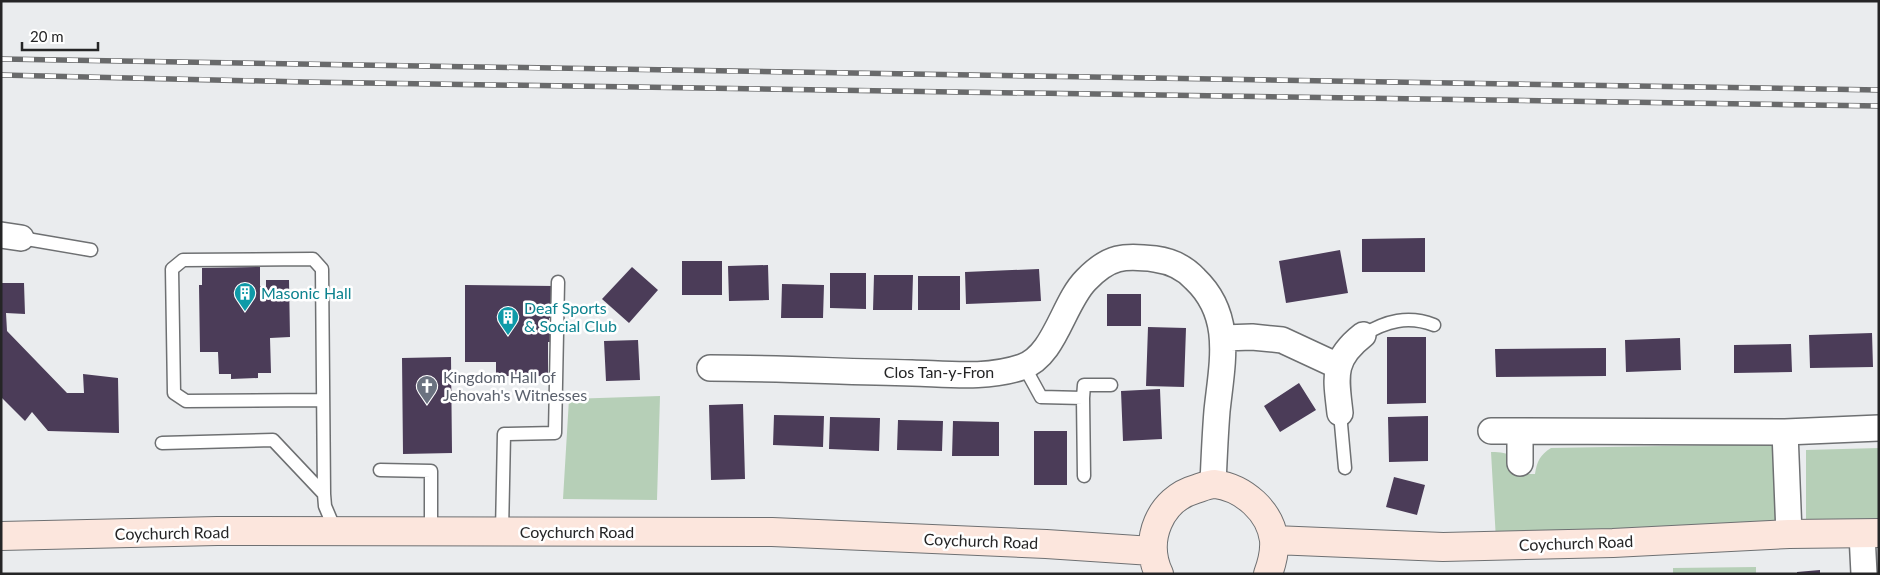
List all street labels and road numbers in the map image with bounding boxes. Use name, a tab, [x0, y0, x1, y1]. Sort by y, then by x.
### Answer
street label: Clos Tan-y-Fron	[884, 362, 994, 381]
street label: Coychurch Road	[115, 522, 229, 543]
street label: Coychurch Road	[520, 522, 634, 541]
street label: Coychurch Road	[923, 529, 1039, 552]
street label: Coychurch Road	[1518, 531, 1634, 554]

